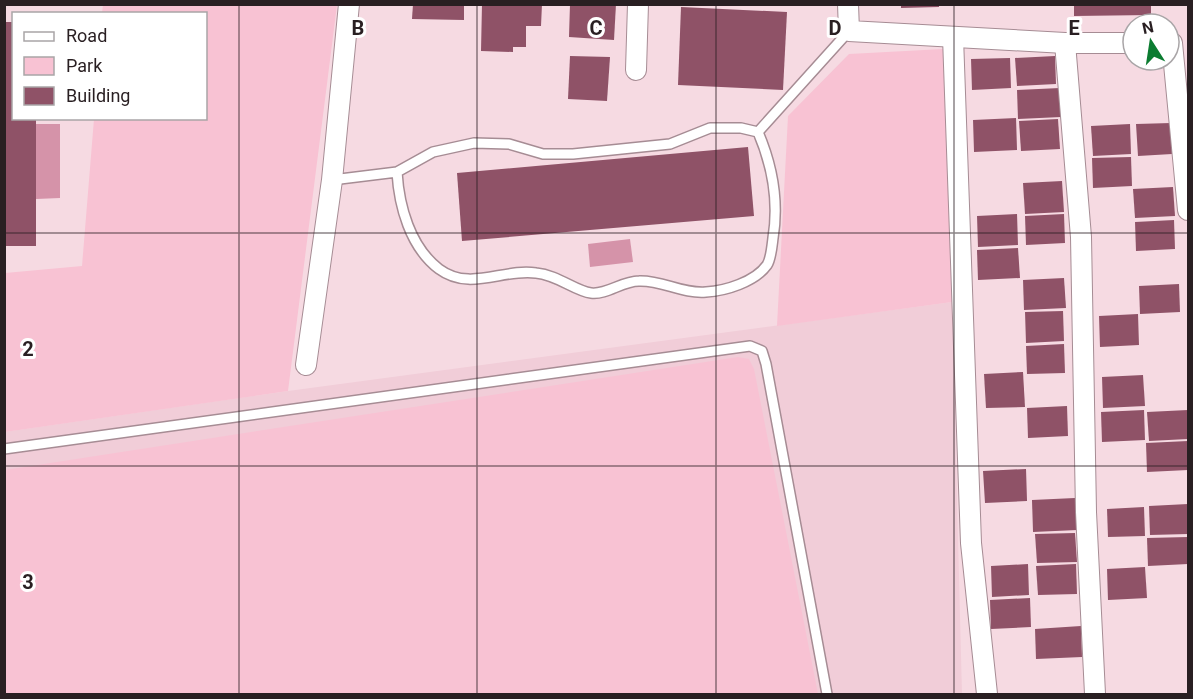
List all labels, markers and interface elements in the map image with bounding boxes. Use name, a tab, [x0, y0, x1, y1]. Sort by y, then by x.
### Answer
legend	[12, 12, 207, 120]
north arrow	[1121, 12, 1181, 72]
text: B	[352, 16, 364, 40]
text: C	[589, 16, 603, 40]
text: D	[829, 16, 842, 40]
text: E	[1068, 16, 1080, 40]
text: N	[1140, 17, 1155, 38]
text: Road	[66, 25, 107, 46]
text: Park	[66, 55, 103, 76]
text: Building	[66, 85, 130, 106]
text: 2	[22, 337, 34, 361]
text: 3	[22, 570, 34, 594]

